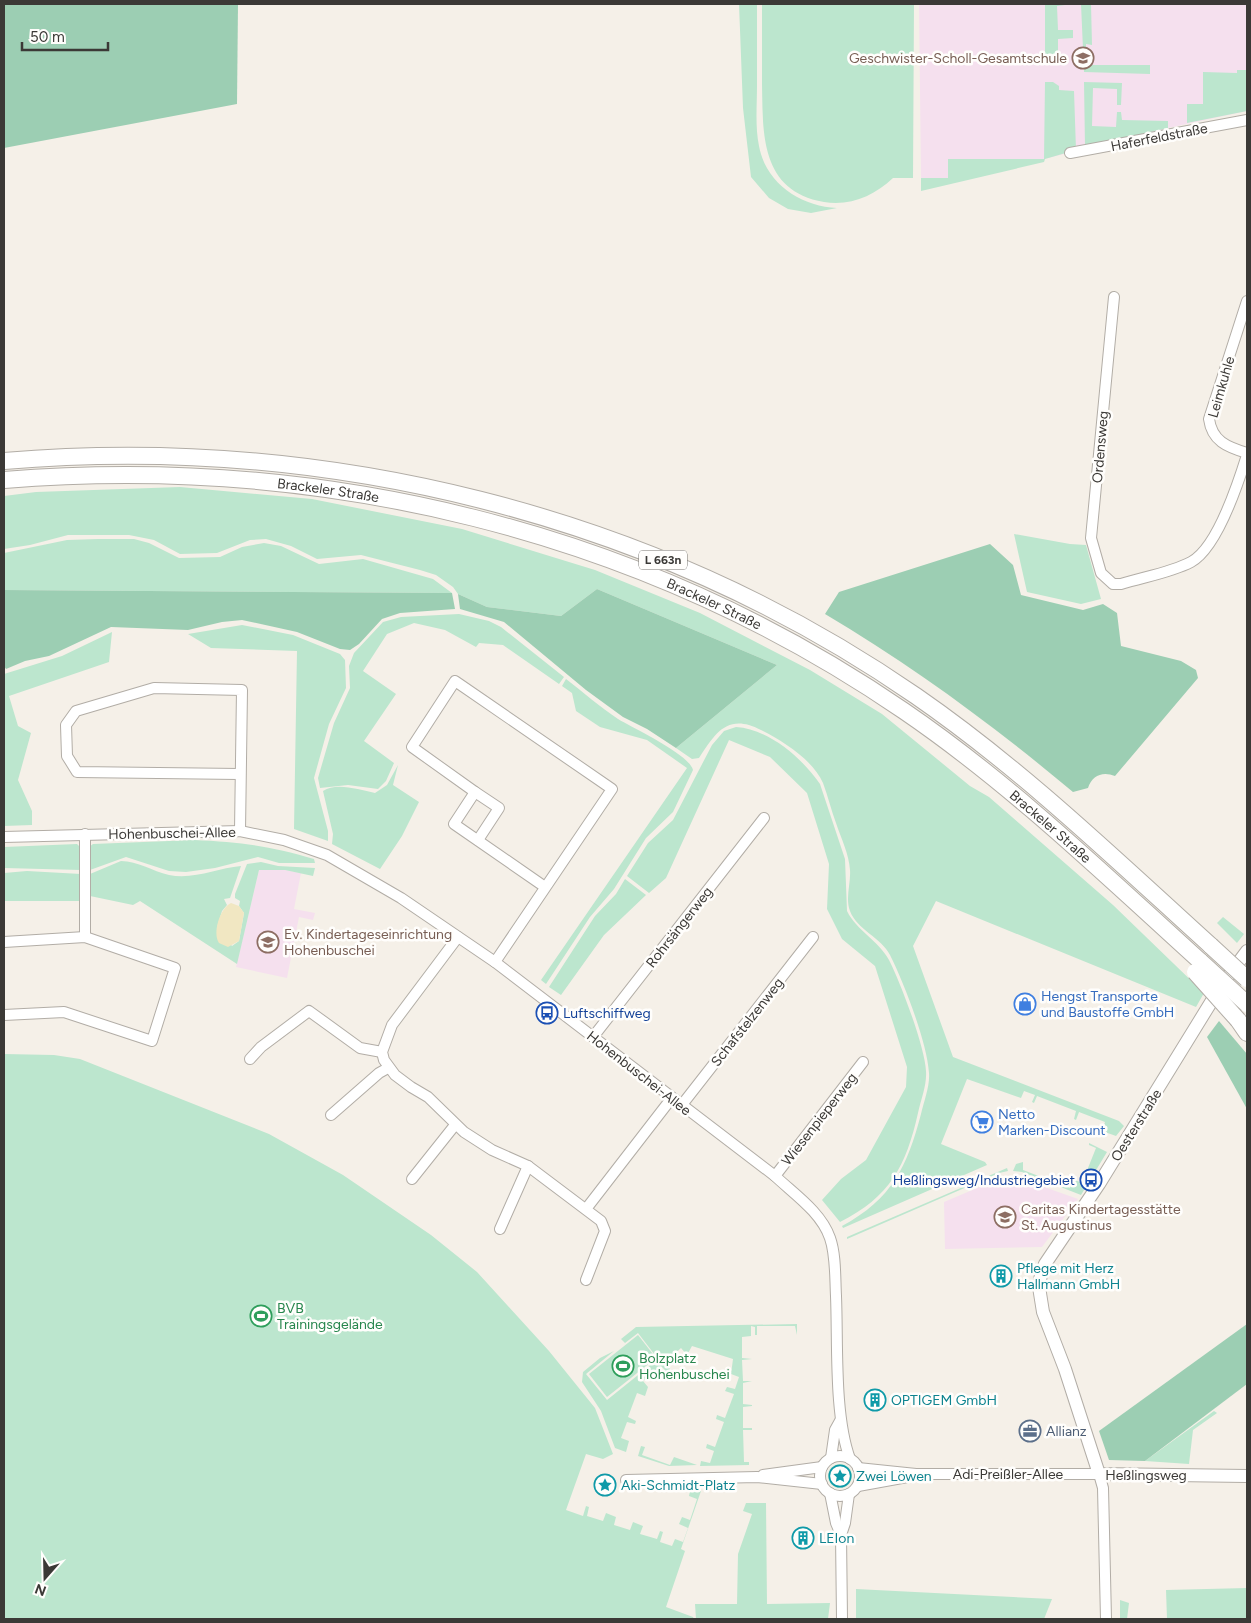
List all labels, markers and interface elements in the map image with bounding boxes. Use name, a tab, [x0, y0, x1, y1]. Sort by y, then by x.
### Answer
scale bar	[22, 20, 109, 52]
text: 50 m	[30, 28, 65, 46]
school or university icon: Geschwister-Scholl-Gesamtschule	[1071, 46, 1095, 70]
place label: Geschwister-Scholl-Gesamtschule	[849, 50, 1067, 67]
street label: Haferfeldstraße	[1109, 120, 1209, 155]
street label: Leimkuhle	[1205, 354, 1238, 420]
street label: Ordensweg	[1089, 410, 1112, 484]
street label: Brackeler Straße	[276, 475, 381, 506]
road number: L 663n	[639, 550, 687, 570]
street label: Brackeler Straße	[664, 575, 764, 634]
street label: Brackeler Straße	[1006, 787, 1095, 867]
street label: Hohenbuschei-Allee	[108, 824, 236, 843]
street label: Rohrsängerweg	[642, 883, 716, 971]
place label: Ev. Kindertageseinrichtung Hohenbuschei	[284, 926, 452, 959]
school or university icon: Ev. Kindertageseinrichtung Hohenbuschei	[256, 930, 280, 954]
street label: Schafstelzenweg	[708, 975, 787, 1070]
place label: Hengst Transporte und Baustoffe GmbH	[1041, 988, 1174, 1021]
shop icon: Hengst Transporte und Baustoffe GmbH	[1013, 992, 1037, 1016]
bus stop icon: Luftschiffweg	[535, 1001, 559, 1025]
place label: Luftschiffweg	[563, 1005, 651, 1022]
street label: Hohenbuschei-Allee	[583, 1027, 694, 1120]
street label: Wiesenpieperweg	[778, 1070, 861, 1169]
street label: Oesterstraße	[1108, 1086, 1166, 1164]
place label: Netto Marken-Discount	[998, 1106, 1106, 1139]
supermarket icon: Netto Marken-Discount	[970, 1110, 994, 1134]
bus stop icon: Heßlingsweg/Industriegebiet	[1079, 1168, 1103, 1192]
place label: Heßlingsweg/Industriegebiet	[893, 1172, 1075, 1189]
place label: Caritas Kindertagesstätte St. Augustinus	[1021, 1201, 1181, 1234]
school or university icon: Caritas Kindertagesstätte St. Augustinus	[993, 1205, 1017, 1229]
place label: Pflege mit Herz Hallmann GmbH	[1017, 1260, 1120, 1293]
building icon: Pflege mit Herz Hallmann GmbH	[989, 1264, 1013, 1288]
place label: BVB Trainingsgelände	[277, 1300, 383, 1333]
sports icon: BVB Trainingsgelände	[249, 1304, 273, 1328]
place label: Bolzplatz Hohenbuschei	[639, 1350, 730, 1383]
sports icon: Bolzplatz Hohenbuschei	[611, 1354, 635, 1378]
building icon: OPTIGEM GmbH	[863, 1388, 887, 1412]
place label: OPTIGEM GmbH	[891, 1392, 997, 1409]
office icon: Allianz	[1018, 1419, 1042, 1443]
place label: Allianz	[1046, 1423, 1087, 1440]
place icon: Zwei Löwen	[828, 1464, 852, 1488]
street label: Adi-Preißler-Allee	[953, 1466, 1064, 1483]
street label: Heßlingsweg	[1105, 1467, 1187, 1484]
place label: Zwei Löwen	[856, 1468, 932, 1485]
place icon: Aki-Schmidt-Platz	[593, 1473, 617, 1497]
place label: Aki-Schmidt-Platz	[621, 1477, 735, 1494]
building icon: LEIon	[791, 1526, 815, 1550]
place label: LEIon	[819, 1530, 854, 1547]
north arrow	[20, 1553, 70, 1603]
text: N	[33, 1580, 49, 1600]

